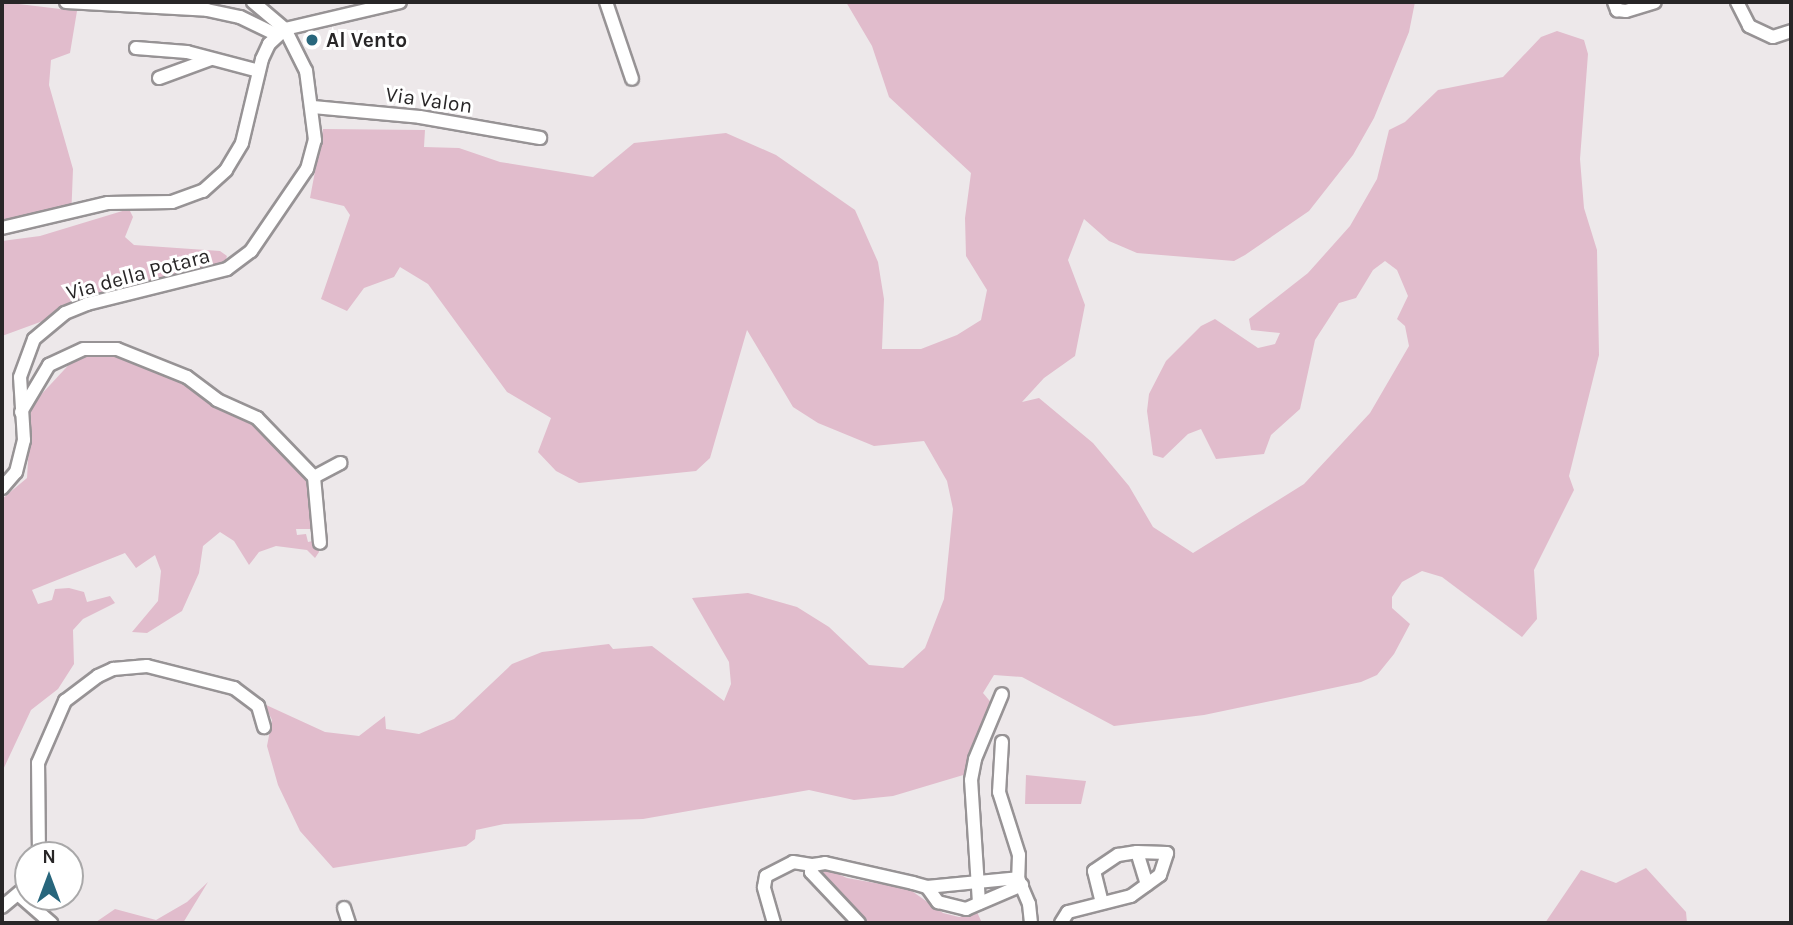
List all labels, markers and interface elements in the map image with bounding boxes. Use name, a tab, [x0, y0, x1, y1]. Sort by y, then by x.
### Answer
place label: Al Vento	[326, 27, 407, 53]
marker: Al Vento	[304, 32, 320, 48]
street label: Via Valon	[384, 81, 474, 119]
street label: Via della Potara	[63, 243, 213, 305]
north arrow	[14, 841, 84, 911]
text: N	[42, 846, 56, 868]

